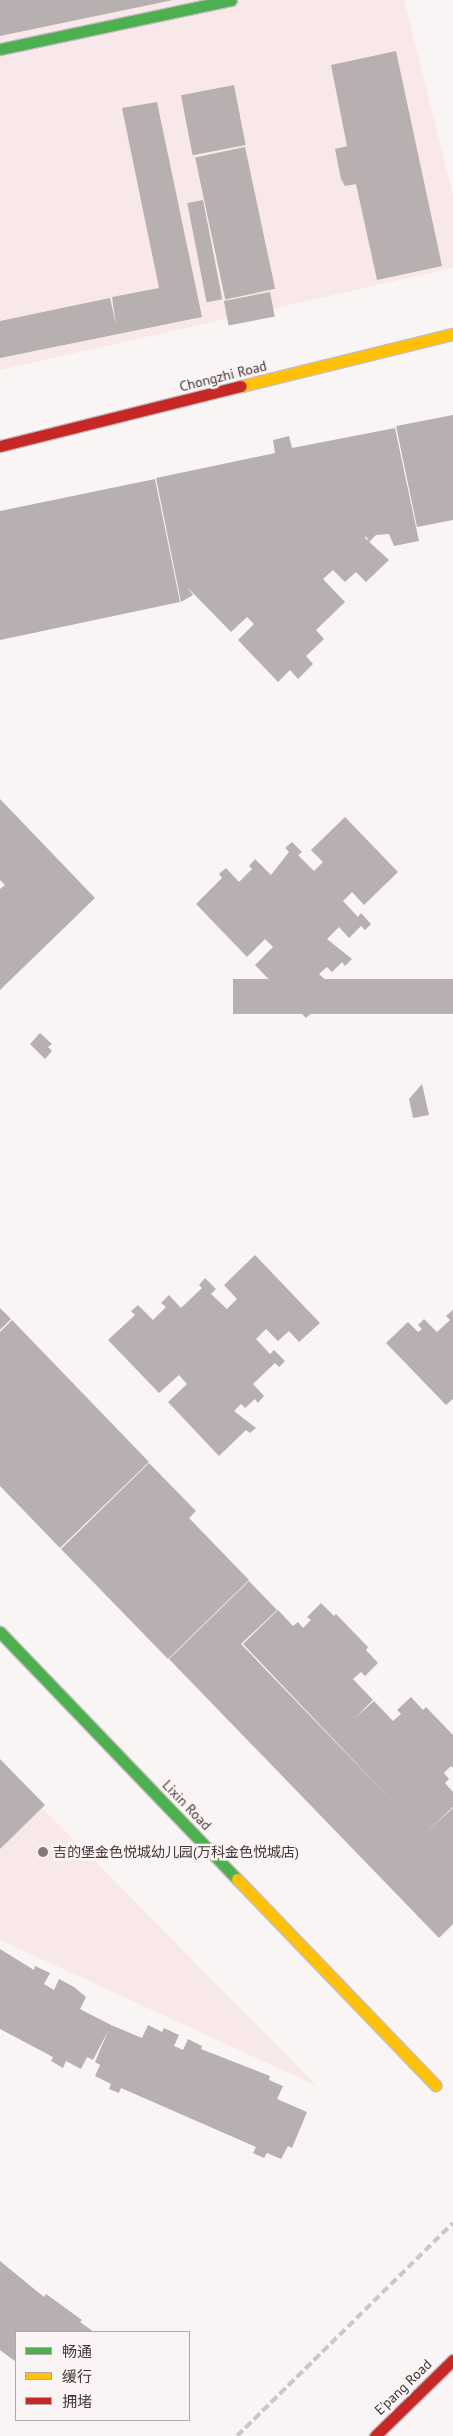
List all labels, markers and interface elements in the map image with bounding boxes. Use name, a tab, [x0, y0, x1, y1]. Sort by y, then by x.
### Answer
street label: Chongzhi Road	[178, 357, 268, 395]
street label: Lixin Road	[159, 1777, 215, 1833]
place label: 吉的堡金色悦城幼儿园(万科金色悦城店)	[53, 1844, 299, 1860]
marker: 吉的堡金色悦城幼儿园(万科金色悦城店)	[37, 1846, 49, 1858]
legend	[15, 2331, 190, 2421]
text: 畅通	[62, 2342, 92, 2361]
street label: E'pang Road	[371, 2356, 435, 2418]
text: 缓行	[62, 2367, 92, 2386]
text: 拥堵	[62, 2392, 92, 2411]

